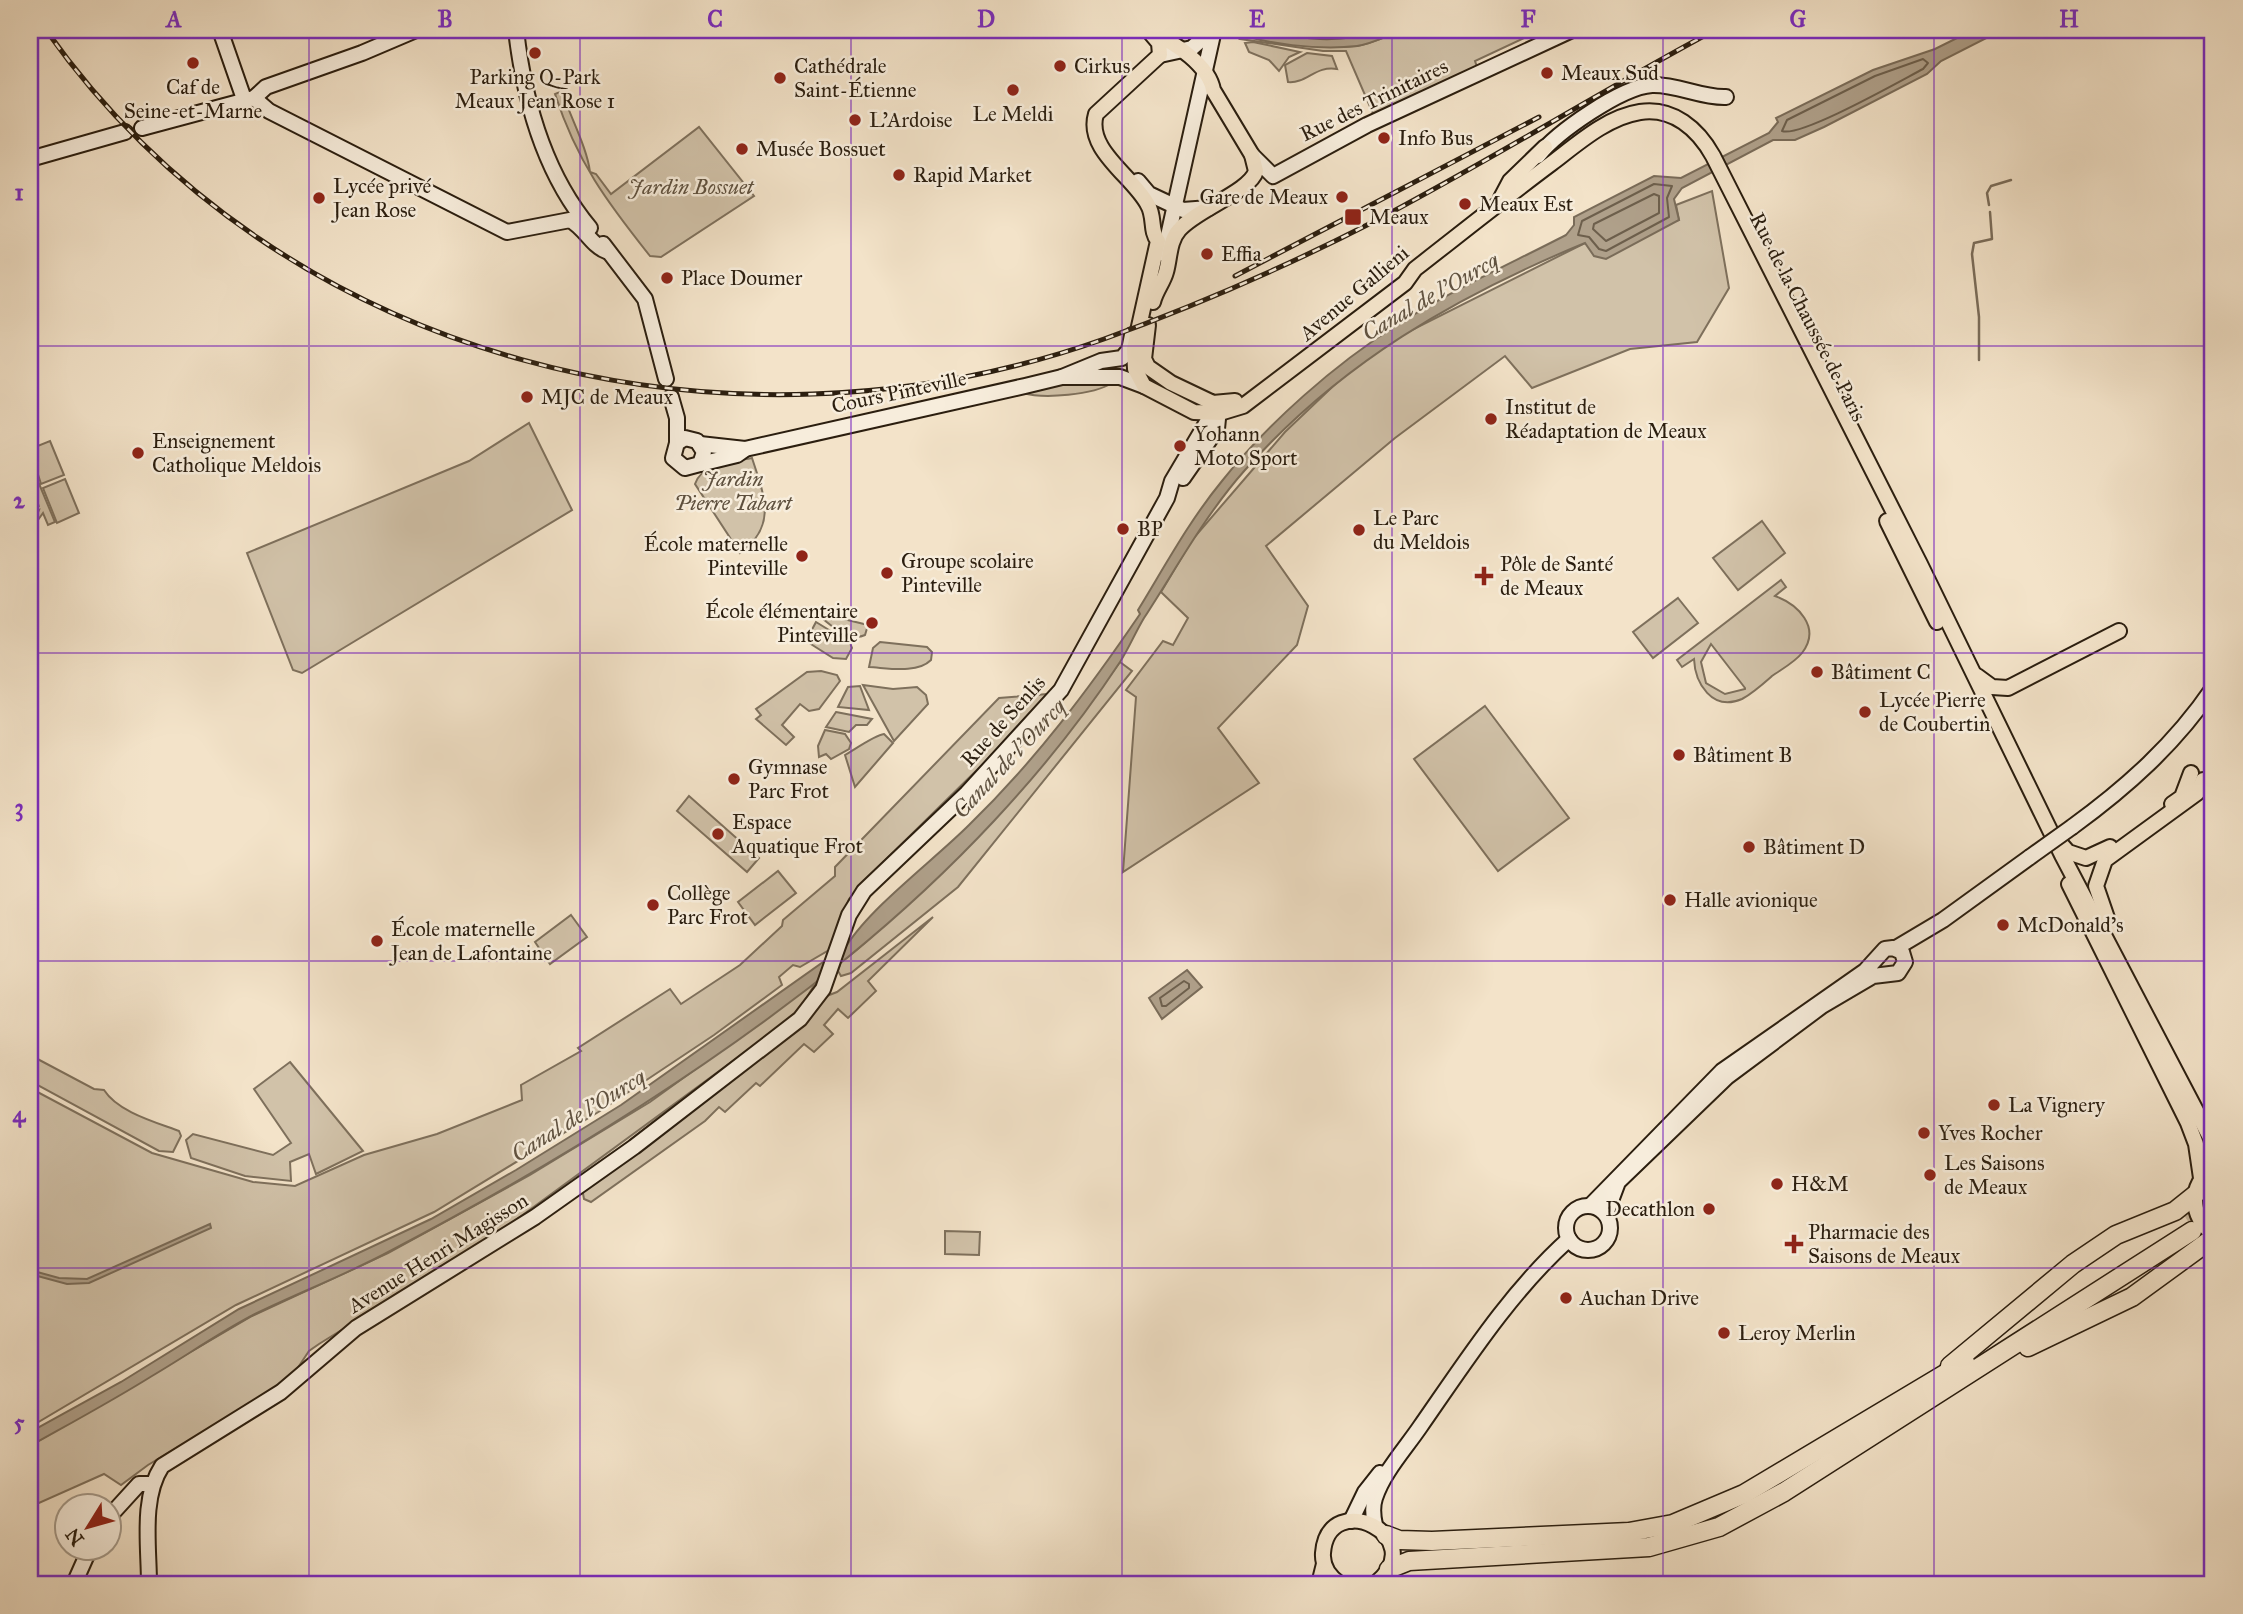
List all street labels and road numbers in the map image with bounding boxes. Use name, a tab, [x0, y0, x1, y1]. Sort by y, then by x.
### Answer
street label: Rue des Trinitaires	[1296, 53, 1452, 147]
street label: Rue de la Chaussée de Paris	[1744, 208, 1872, 426]
street label: Avenue Gallieni	[1293, 240, 1414, 347]
street label: Cours Pinteville	[829, 365, 969, 419]
street label: Rue de Senlis	[955, 670, 1051, 772]
street label: Avenue Henri Magisson	[342, 1187, 533, 1319]

